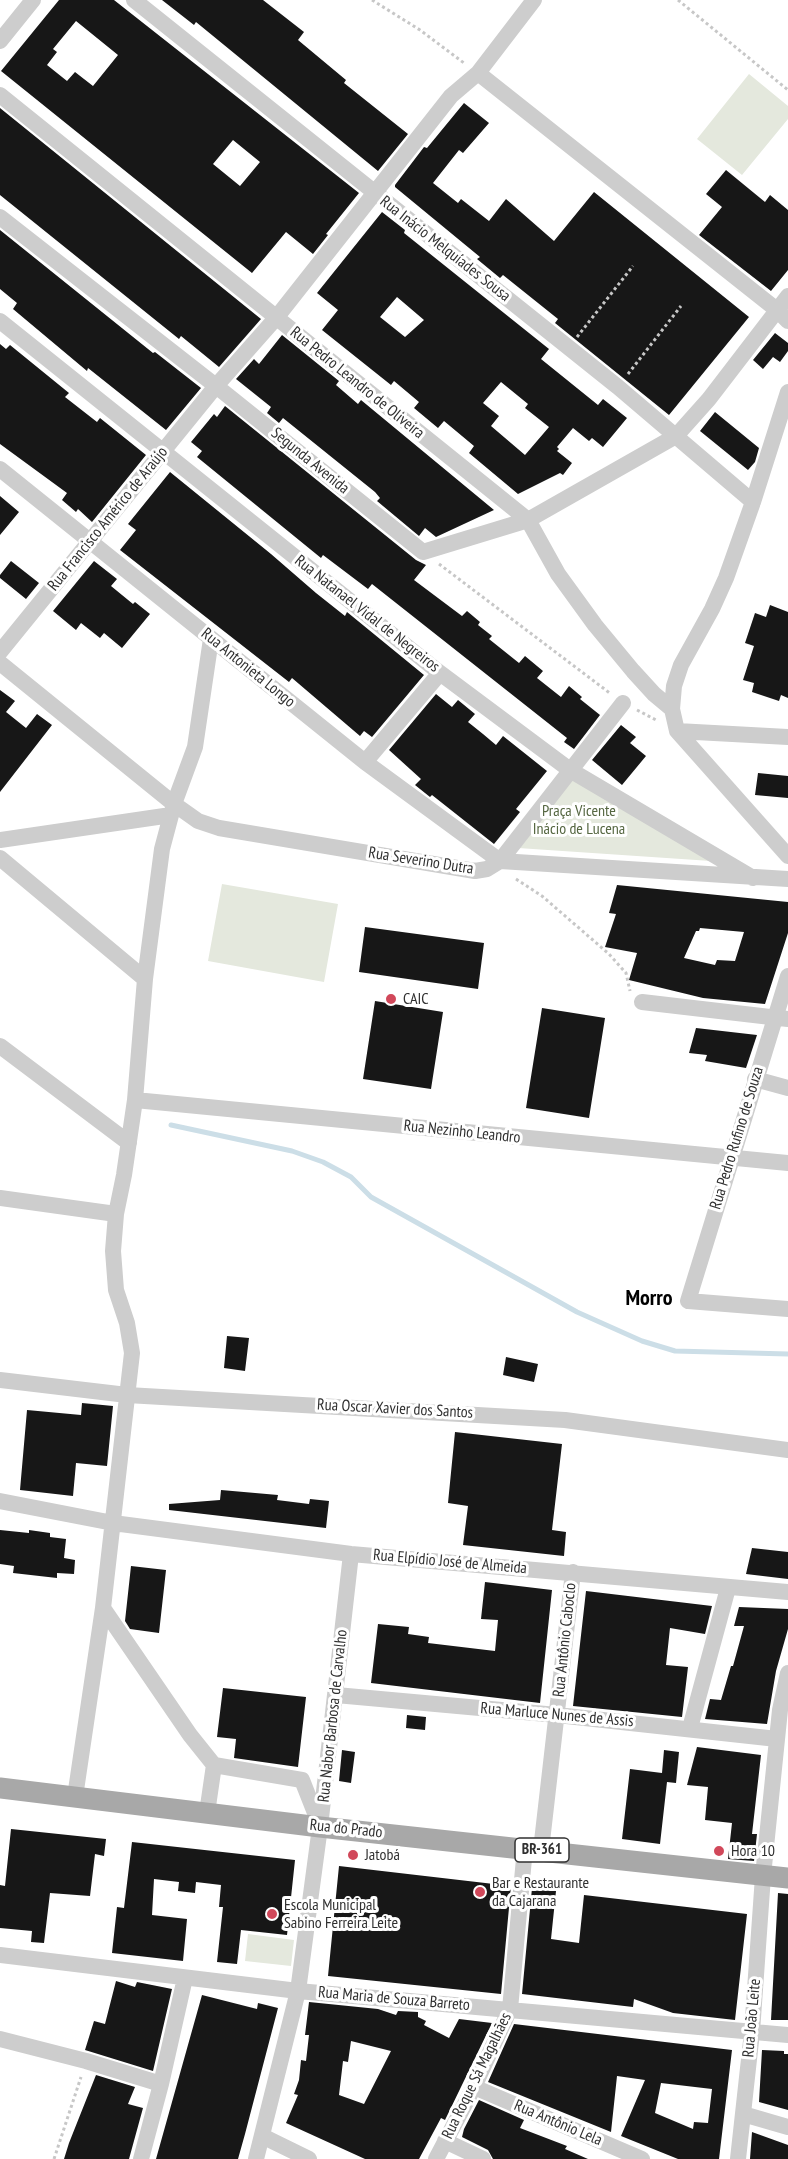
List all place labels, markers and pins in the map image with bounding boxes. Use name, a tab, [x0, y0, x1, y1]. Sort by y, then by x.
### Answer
place label: CAIC	[403, 989, 429, 1009]
marker: CAIC	[384, 992, 398, 1006]
place label: Hora 10	[731, 1841, 775, 1861]
marker: Hora 10	[712, 1844, 726, 1858]
place label: Jatobá	[365, 1845, 400, 1865]
marker: Jatobá	[346, 1848, 360, 1862]
place label: Bar e Restaurante da Cajarana	[492, 1873, 589, 1911]
marker: Bar e Restaurante da Cajarana	[473, 1885, 487, 1899]
place label: Escola Municipal Sabino Ferreira Leite	[284, 1895, 398, 1933]
marker: Escola Municipal Sabino Ferreira Leite	[265, 1907, 279, 1921]

